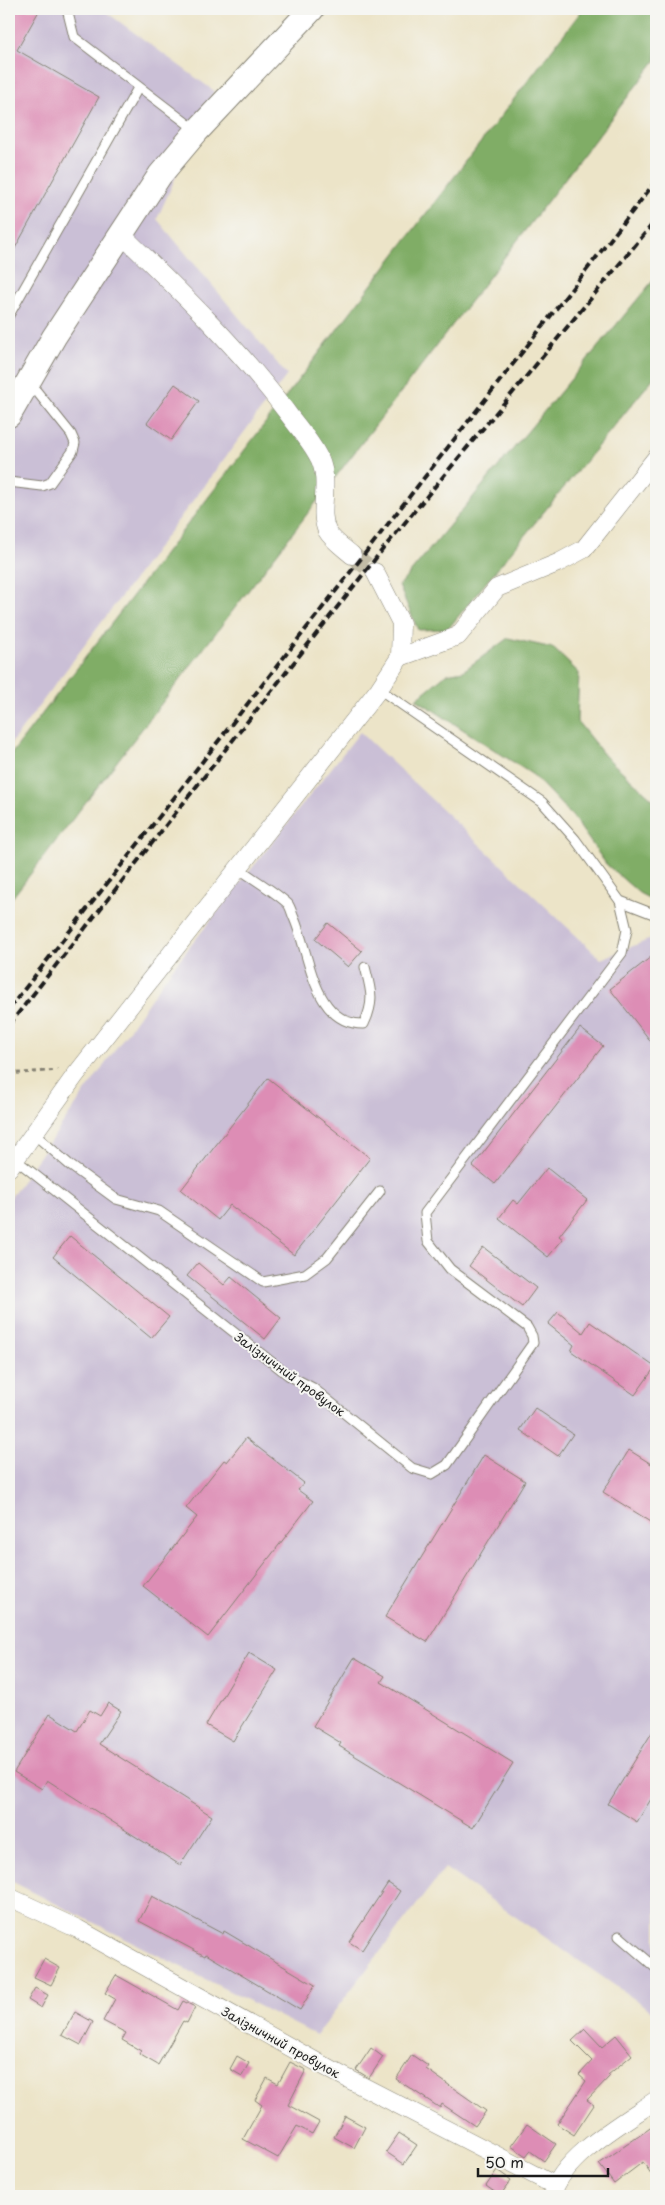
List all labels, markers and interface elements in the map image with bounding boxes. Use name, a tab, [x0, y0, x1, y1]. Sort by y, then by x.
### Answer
street label: Залізничний провулок	[230, 1327, 350, 1421]
street label: Залізничний провулок	[218, 2001, 344, 2082]
scale bar	[478, 2145, 608, 2177]
text: 50 m	[485, 2150, 524, 2173]

